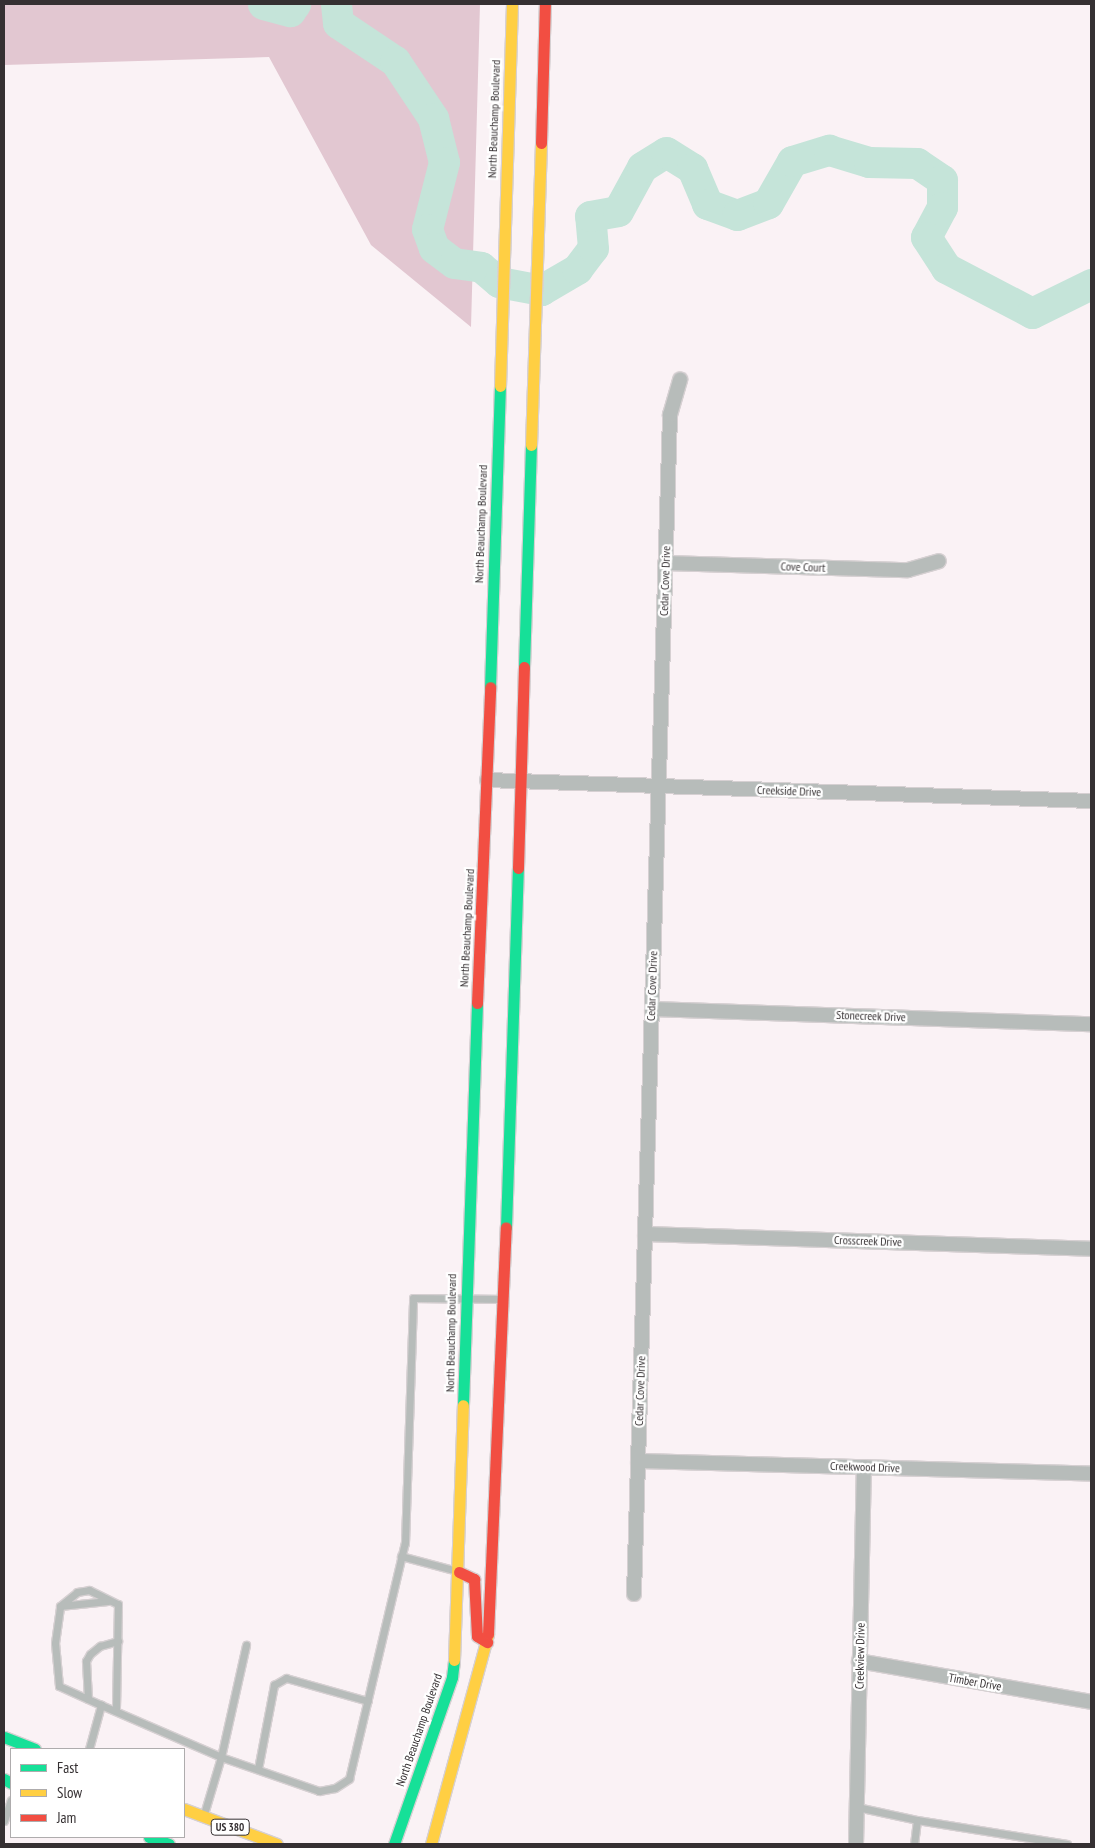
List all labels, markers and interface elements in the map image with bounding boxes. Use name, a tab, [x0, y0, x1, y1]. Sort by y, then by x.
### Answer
street label: North Beauchamp Boulevard	[485, 60, 503, 178]
street label: North Beauchamp Boulevard	[472, 465, 490, 583]
street label: Cedar Cove Drive	[657, 546, 673, 616]
street label: Cove Court	[780, 559, 826, 575]
street label: Creekside Drive	[757, 783, 821, 799]
street label: North Beauchamp Boulevard	[457, 868, 477, 988]
street label: Cedar Cove Drive	[644, 951, 660, 1021]
street label: Stonecreek Drive	[836, 1008, 906, 1024]
street label: Crosscreek Drive	[834, 1233, 902, 1249]
street label: North Beauchamp Boulevard	[443, 1274, 459, 1392]
street label: Cedar Cove Drive	[632, 1356, 648, 1426]
street label: Creekwood Drive	[830, 1459, 900, 1475]
street label: Creekview Drive	[852, 1623, 868, 1689]
street label: Timber Drive	[947, 1670, 1003, 1694]
street label: North Beauchamp Boulevard	[393, 1672, 445, 1788]
legend	[10, 1748, 185, 1838]
text: Fast	[57, 1758, 78, 1777]
text: Slow	[57, 1783, 82, 1802]
text: Jam	[57, 1808, 76, 1827]
road number: US 380	[210, 1818, 250, 1835]

